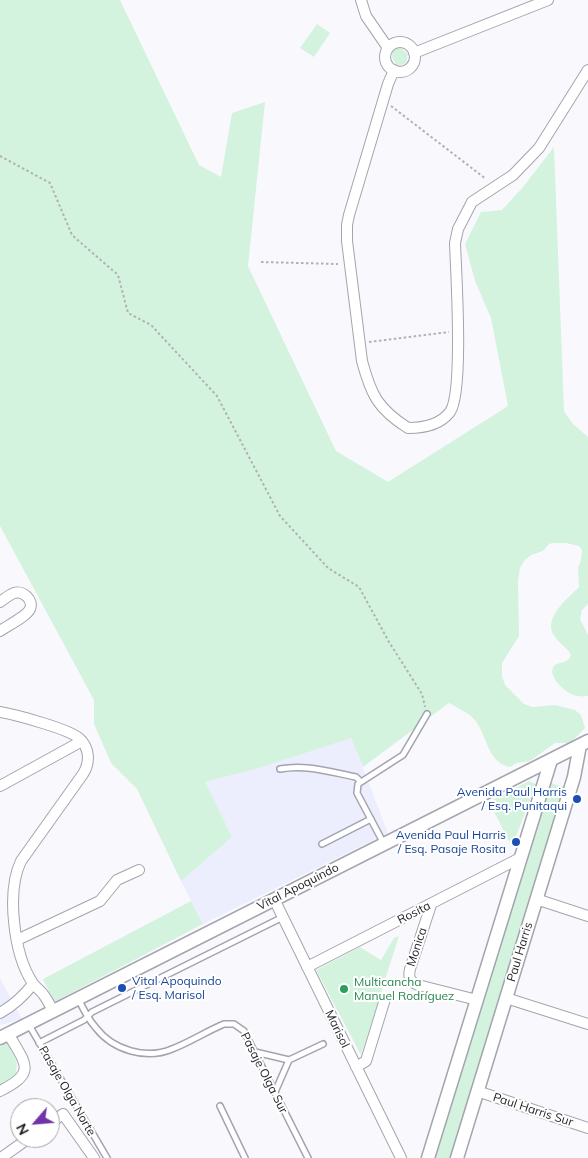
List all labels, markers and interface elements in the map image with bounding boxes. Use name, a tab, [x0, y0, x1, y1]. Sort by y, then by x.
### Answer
place label: Avenida Paul Harris / Esq. Punitaqui	[457, 785, 567, 813]
marker: Avenida Paul Harris / Esq. Punitaqui	[571, 793, 583, 805]
place label: Avenida Paul Harris / Esq. Pasaje Rosita	[396, 828, 506, 856]
marker: Avenida Paul Harris / Esq. Pasaje Rosita	[510, 836, 522, 848]
street label: Vital Apoquindo	[255, 860, 341, 914]
street label: Rosita	[395, 899, 433, 927]
street label: Paul Harris	[504, 920, 536, 984]
street label: Monica	[404, 926, 430, 968]
place label: Vital Apoquindo / Esq. Marisol	[132, 974, 222, 1002]
place label: Multicancha Manuel Rodríguez	[354, 975, 454, 1003]
marker: Vital Apoquindo / Esq. Marisol	[116, 982, 128, 994]
marker: Multicancha Manuel Rodríguez	[338, 983, 350, 995]
street label: Marisol	[322, 1008, 352, 1050]
street label: Pasaje Olga Sur	[237, 1030, 291, 1116]
street label: Pasaje Olga Norte	[35, 1044, 99, 1138]
street label: Paul Harris Sur	[491, 1090, 575, 1130]
north arrow	[10, 1098, 60, 1148]
text: N	[12, 1121, 33, 1138]

